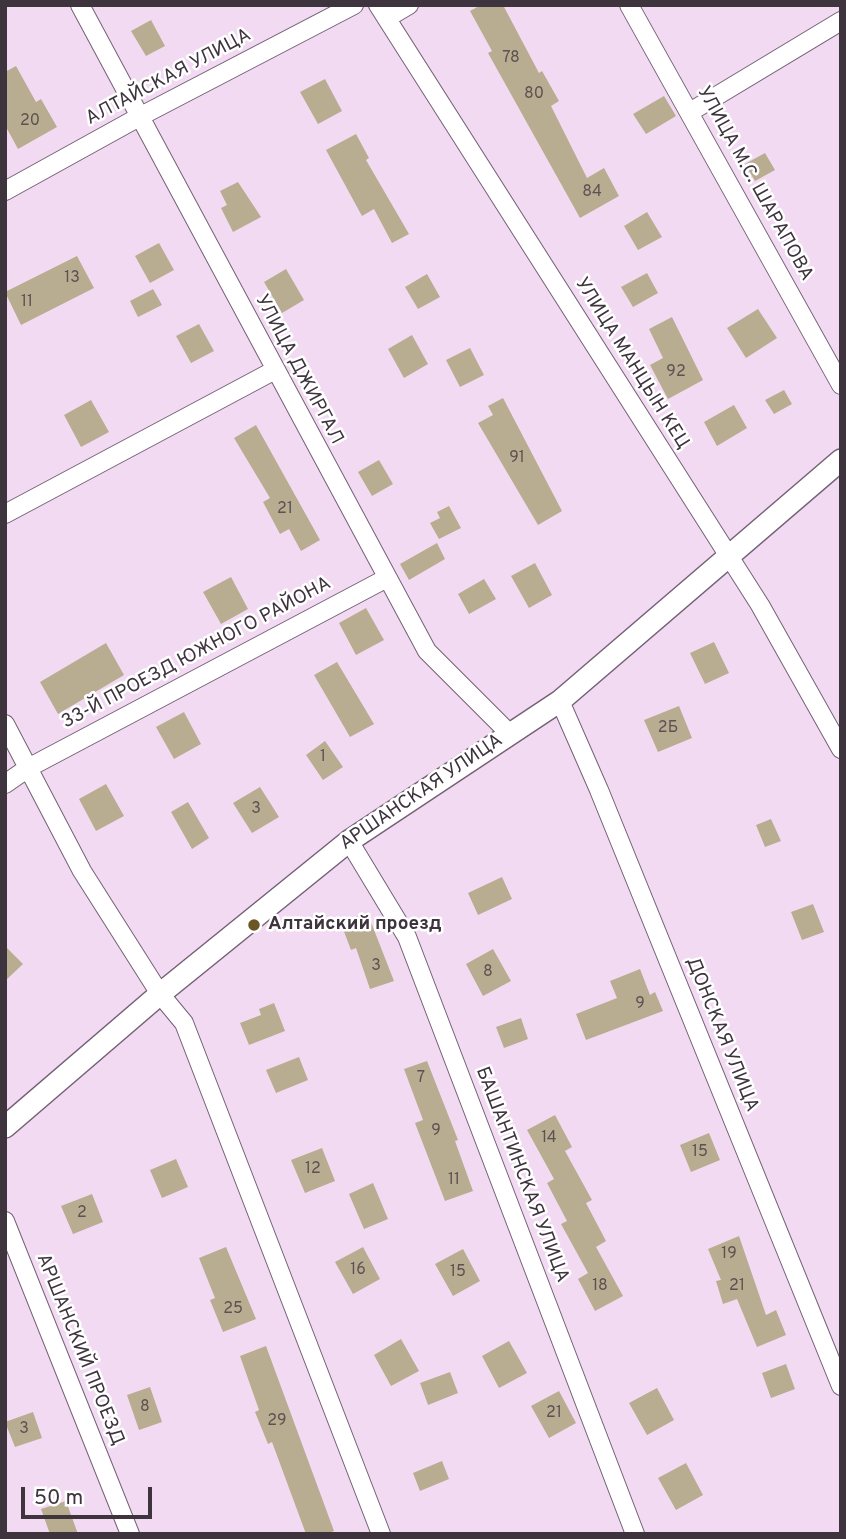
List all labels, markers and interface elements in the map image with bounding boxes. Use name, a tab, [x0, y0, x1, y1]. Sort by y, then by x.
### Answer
street label: АЛТАЙСКАЯ УЛИЦА	[82, 25, 256, 131]
house number: 78	[502, 49, 520, 69]
street label: УЛИЦА М.С. ШАРАПОВА	[691, 83, 817, 285]
house number: 80	[524, 85, 544, 105]
house number: 20	[20, 112, 40, 132]
house number: 84	[582, 183, 602, 203]
house number: 13	[64, 269, 80, 289]
street label: УЛИЦА МАНЦЫН КЕЦ	[569, 274, 693, 454]
street label: УЛИЦА ДЖИРГАЛ	[249, 291, 347, 449]
house number: 11	[21, 293, 33, 313]
house number: 92	[666, 363, 686, 383]
house number: 91	[509, 449, 525, 469]
house number: 21	[277, 500, 293, 520]
street label: 33-Й ПРОЕЗД ЮЖНОГО РАЙОНА	[58, 573, 336, 735]
house number: 2Б	[658, 719, 678, 739]
street label: АРШАНСКАЯ УЛИЦА	[336, 730, 508, 856]
house number: 1	[320, 748, 326, 768]
house number: 3	[251, 800, 261, 820]
place label: Алтайский проезд	[268, 914, 442, 936]
marker: Алтайский проезд	[246, 917, 262, 933]
street label: ДОНСКАЯ УЛИЦА	[680, 954, 762, 1116]
house number: 3	[371, 957, 381, 977]
house number: 8	[483, 963, 493, 983]
house number: 9	[635, 995, 645, 1015]
street label: БАШАНТИНСКАЯ УЛИЦА	[469, 1064, 573, 1286]
house number: 7	[417, 1069, 425, 1089]
house number: 9	[431, 1122, 441, 1142]
house number: 14	[541, 1129, 557, 1149]
house number: 15	[692, 1143, 708, 1163]
house number: 12	[305, 1160, 321, 1180]
house number: 11	[448, 1171, 460, 1191]
house number: 2	[77, 1204, 87, 1224]
house number: 19	[721, 1245, 737, 1265]
street label: АРШАНСКИЙ ПРОЕЗД	[30, 1251, 128, 1449]
house number: 16	[350, 1261, 366, 1281]
house number: 15	[450, 1263, 466, 1283]
house number: 18	[592, 1277, 608, 1297]
house number: 21	[729, 1277, 745, 1297]
house number: 25	[223, 1300, 243, 1320]
house number: 8	[140, 1398, 150, 1418]
house number: 21	[546, 1404, 562, 1424]
house number: 29	[267, 1412, 287, 1432]
house number: 3	[19, 1420, 29, 1440]
scale bar	[24, 1472, 156, 1516]
text: 50 m	[34, 1485, 83, 1512]

